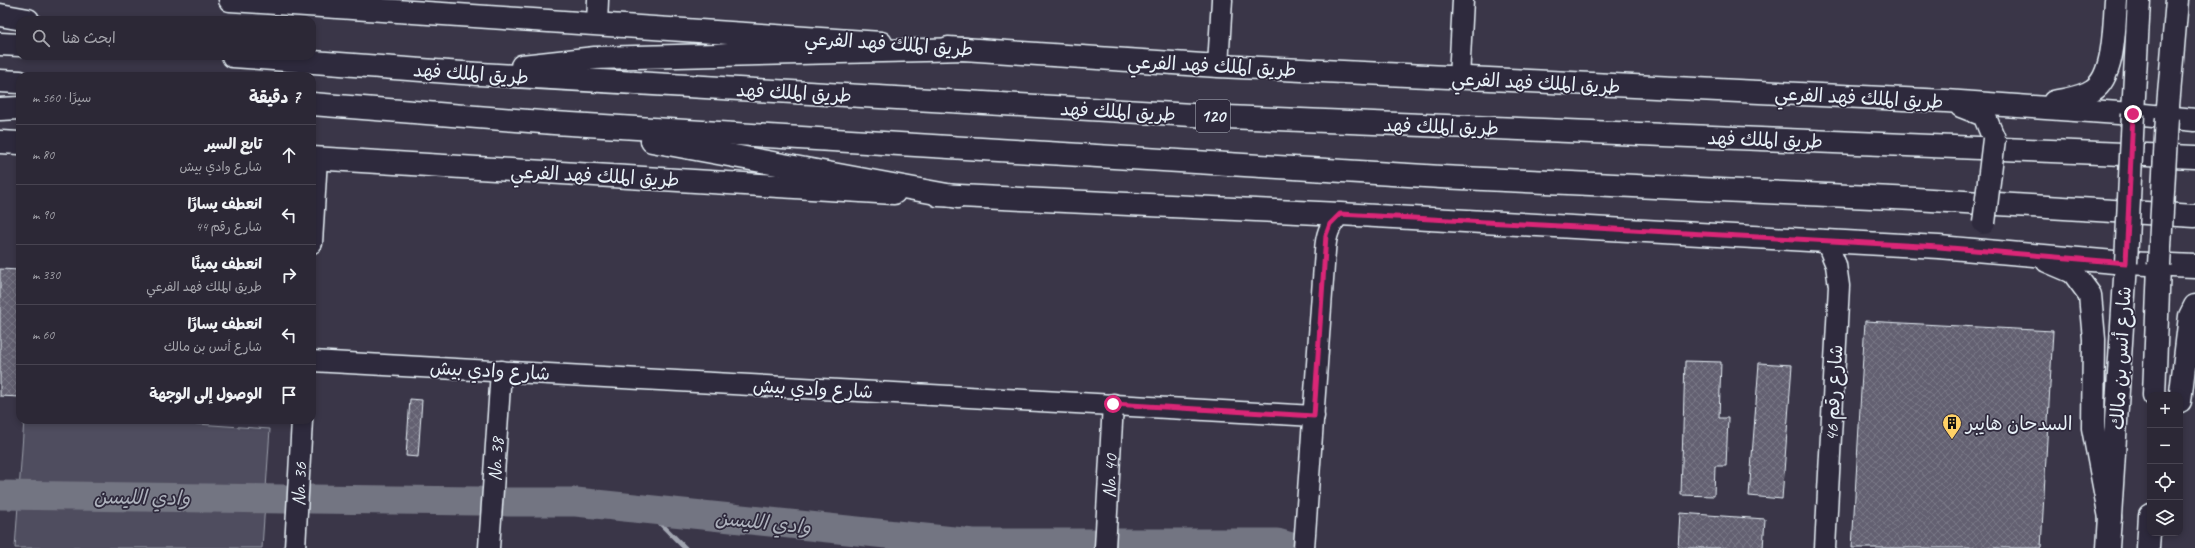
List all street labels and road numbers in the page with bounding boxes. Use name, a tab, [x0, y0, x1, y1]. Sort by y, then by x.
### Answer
street label: طريق الملك فهد الفرعي	[804, 26, 974, 66]
street label: طريق الملك فهد الفرعي	[1127, 50, 1297, 86]
street label: طريق الملك فهد	[412, 58, 529, 90]
street label: طريق الملك فهد الفرعي	[1451, 67, 1621, 103]
street label: طريق الملك فهد	[736, 78, 852, 108]
street label: طريق الملك فهد الفرعي	[1774, 82, 1944, 118]
street label: طريق الملك فهد	[1060, 97, 1176, 127]
road number: 120	[1196, 100, 1230, 132]
street label: طريق الملك فهد	[1383, 113, 1499, 141]
street label: طريق الملك فهد	[1707, 126, 1823, 154]
street label: طريق الملك فهد الفرعي	[510, 160, 680, 196]
street label: شارع أنس بن مالك	[2105, 286, 2138, 431]
street label: شارع رقم 46	[1819, 344, 1851, 442]
street label: شارع وادي بيش	[429, 356, 551, 388]
street label: شارع وادي بيش	[752, 374, 874, 406]
street label: No. 38	[483, 434, 510, 482]
street label: No. 40	[1097, 452, 1123, 499]
street label: No. 36	[286, 460, 313, 507]

